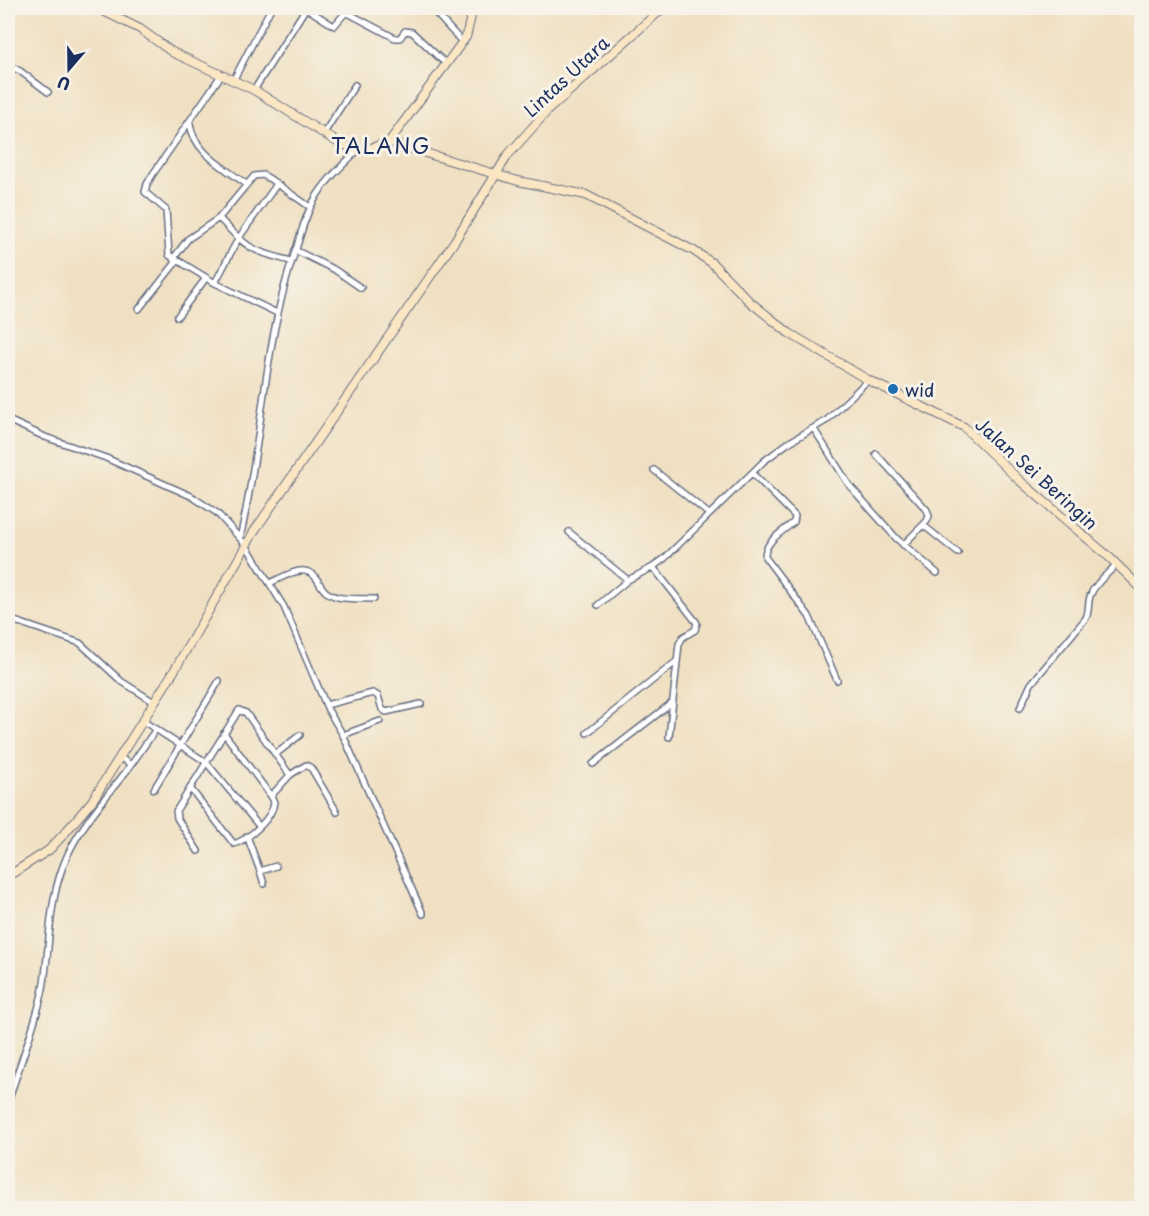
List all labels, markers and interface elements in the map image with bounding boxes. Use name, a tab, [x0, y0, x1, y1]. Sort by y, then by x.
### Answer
street label: Lintas Utara	[517, 29, 615, 123]
north arrow	[39, 39, 99, 99]
text: U	[54, 71, 73, 97]
district label: TALANG	[331, 129, 431, 161]
place label: wid	[905, 376, 934, 403]
marker: wid	[886, 382, 900, 396]
street label: Jalan Sei Beringin	[970, 411, 1104, 535]

